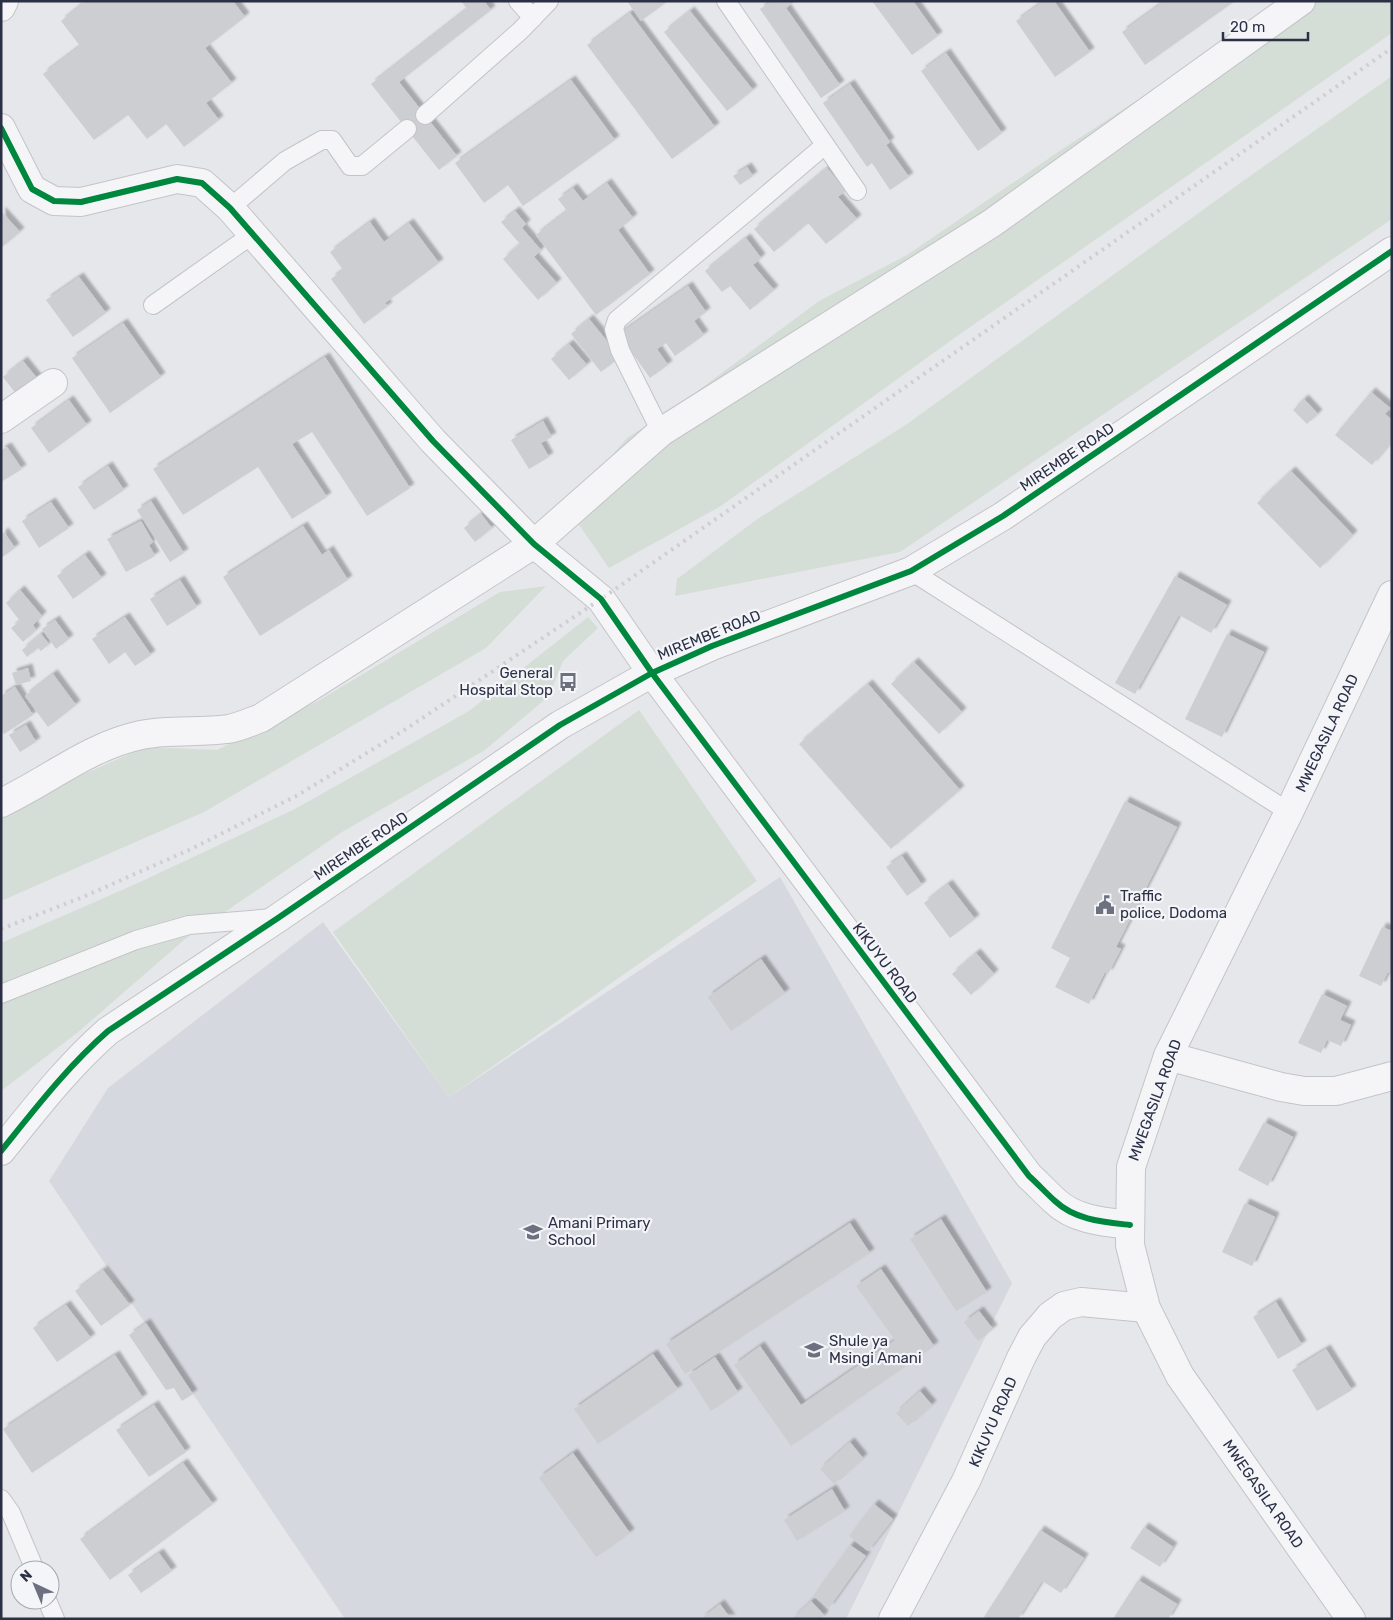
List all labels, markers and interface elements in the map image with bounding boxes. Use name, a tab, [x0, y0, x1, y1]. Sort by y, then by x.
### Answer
scale bar	[1223, 10, 1308, 42]
text: 20 m	[1230, 18, 1265, 36]
street label: MIREMBE ROAD	[1016, 419, 1118, 495]
street label: MIREMBE ROAD	[655, 606, 763, 664]
place label: General Hospital Stop	[459, 664, 553, 699]
bus stop icon: General Hospital Stop	[557, 671, 579, 693]
street label: MWEGASILA ROAD	[1292, 671, 1362, 795]
street label: MIREMBE ROAD	[310, 808, 412, 884]
place label: Traffic police, Dodoma	[1120, 887, 1227, 922]
public building icon: Traffic police, Dodoma	[1094, 894, 1116, 916]
street label: KIKUYU ROAD	[849, 919, 921, 1007]
street label: MWEGASILA ROAD	[1125, 1037, 1185, 1163]
place label: Amani Primary School	[548, 1214, 651, 1249]
school or university icon: Amani Primary School	[522, 1221, 544, 1243]
place label: Shule ya Msingi Amani	[829, 1332, 922, 1367]
school or university icon: Shule ya Msingi Amani	[803, 1339, 825, 1361]
street label: KIKUYU ROAD	[965, 1374, 1021, 1470]
street label: MWEGASILA ROAD	[1219, 1436, 1307, 1552]
north arrow	[10, 1560, 60, 1610]
text: N	[17, 1566, 36, 1586]

